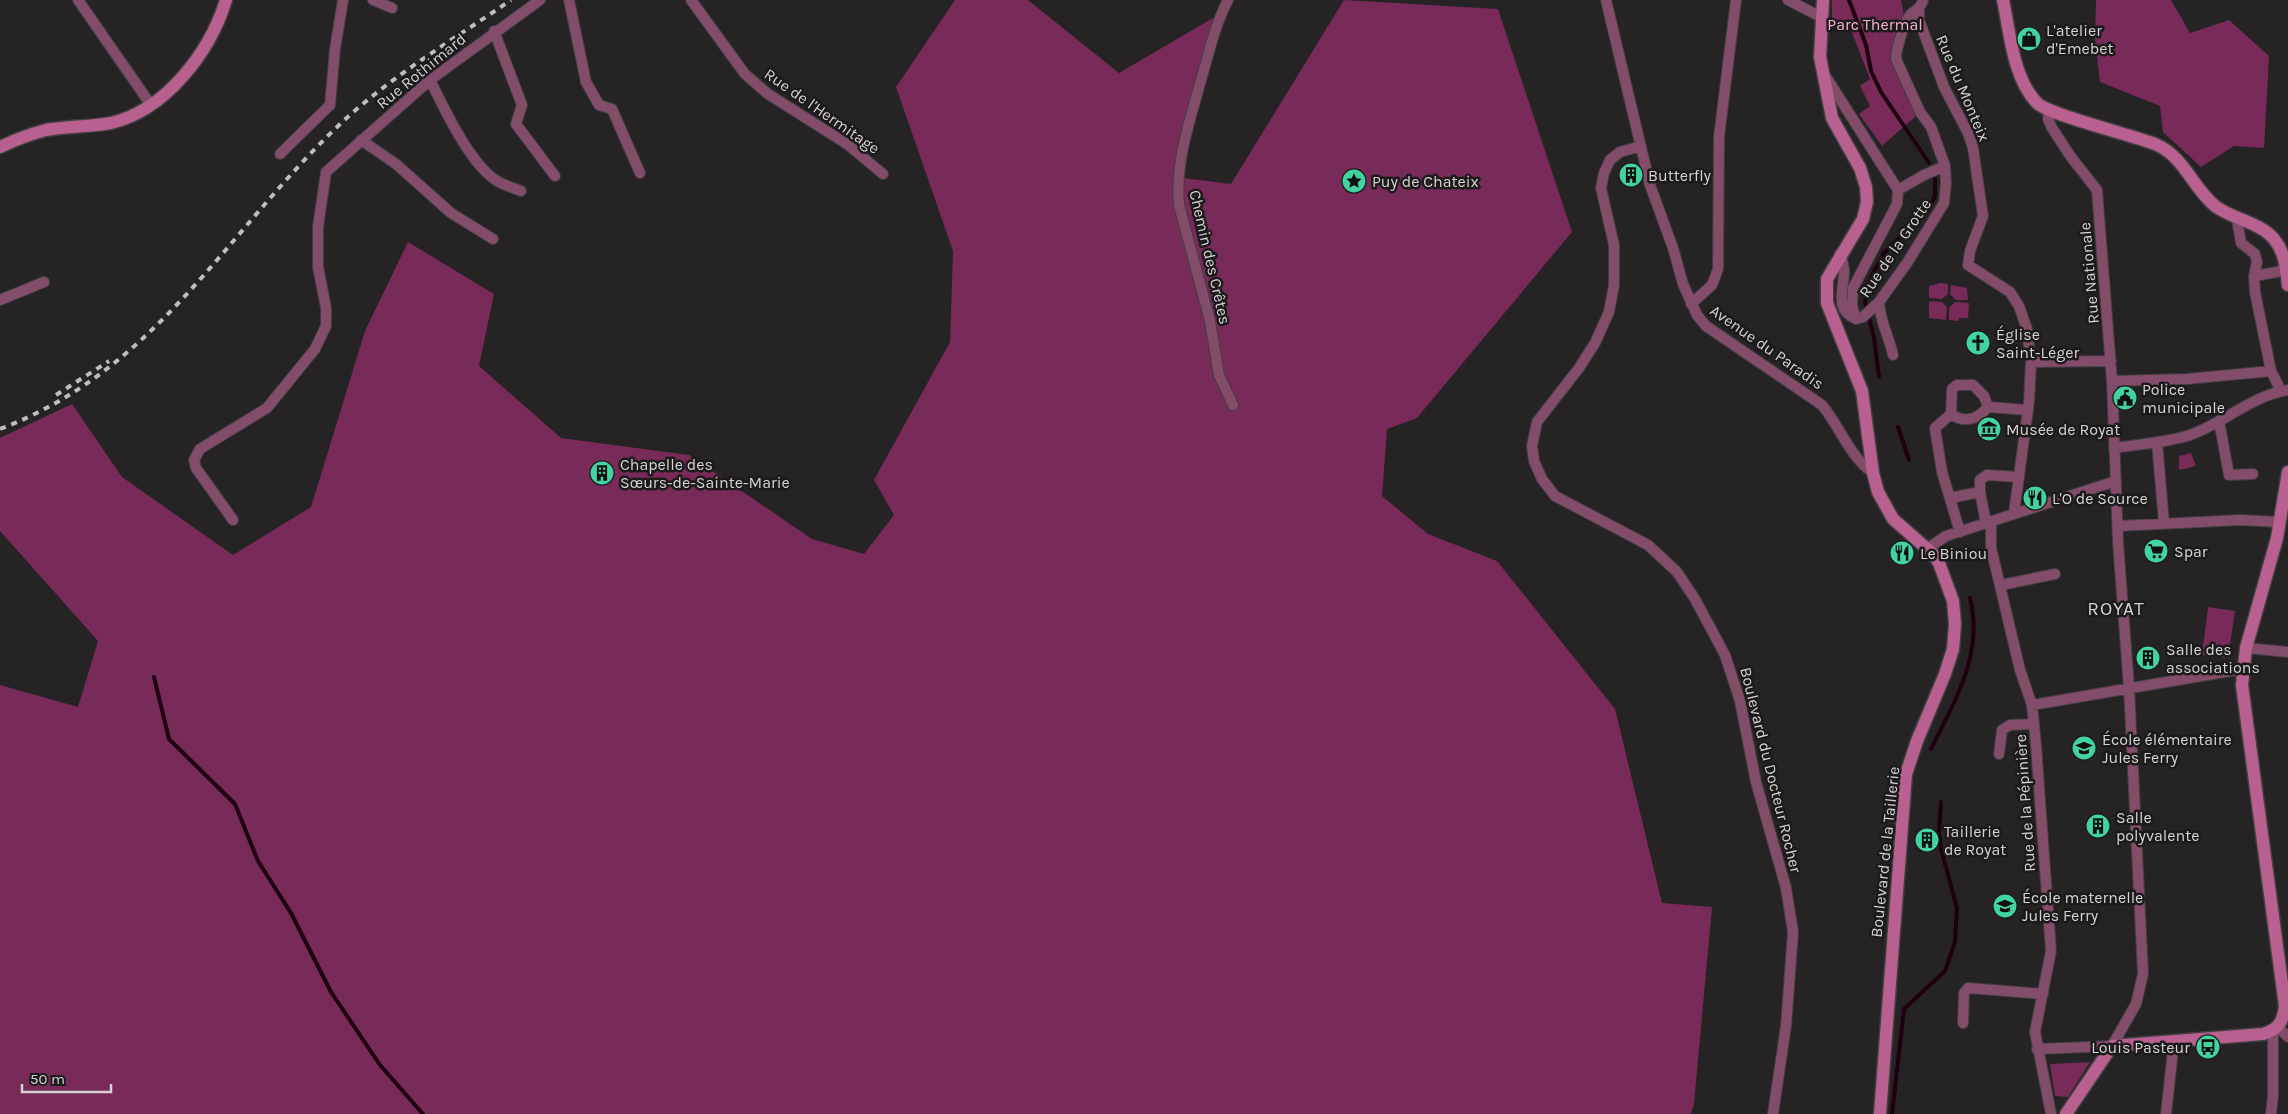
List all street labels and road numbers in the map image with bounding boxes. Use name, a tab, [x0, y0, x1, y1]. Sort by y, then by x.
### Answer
street label: Rue Rothimard	[372, 29, 470, 113]
street label: Rue du Monteix	[1932, 32, 1994, 144]
street label: Rue de l'Hermitage	[761, 64, 883, 158]
street label: Chemin des Crêtes	[1185, 188, 1235, 326]
street label: Rue de la Grotte	[1855, 195, 1935, 301]
street label: Rue Nationale	[2075, 221, 2103, 325]
street label: Avenue du Paradis	[1707, 301, 1827, 393]
street label: Boulevard du Docteur Rocher	[1736, 665, 1806, 875]
street label: Rue de la Pépinière	[2011, 734, 2039, 872]
street label: Boulevard de la Taillerie	[1867, 766, 1903, 938]

